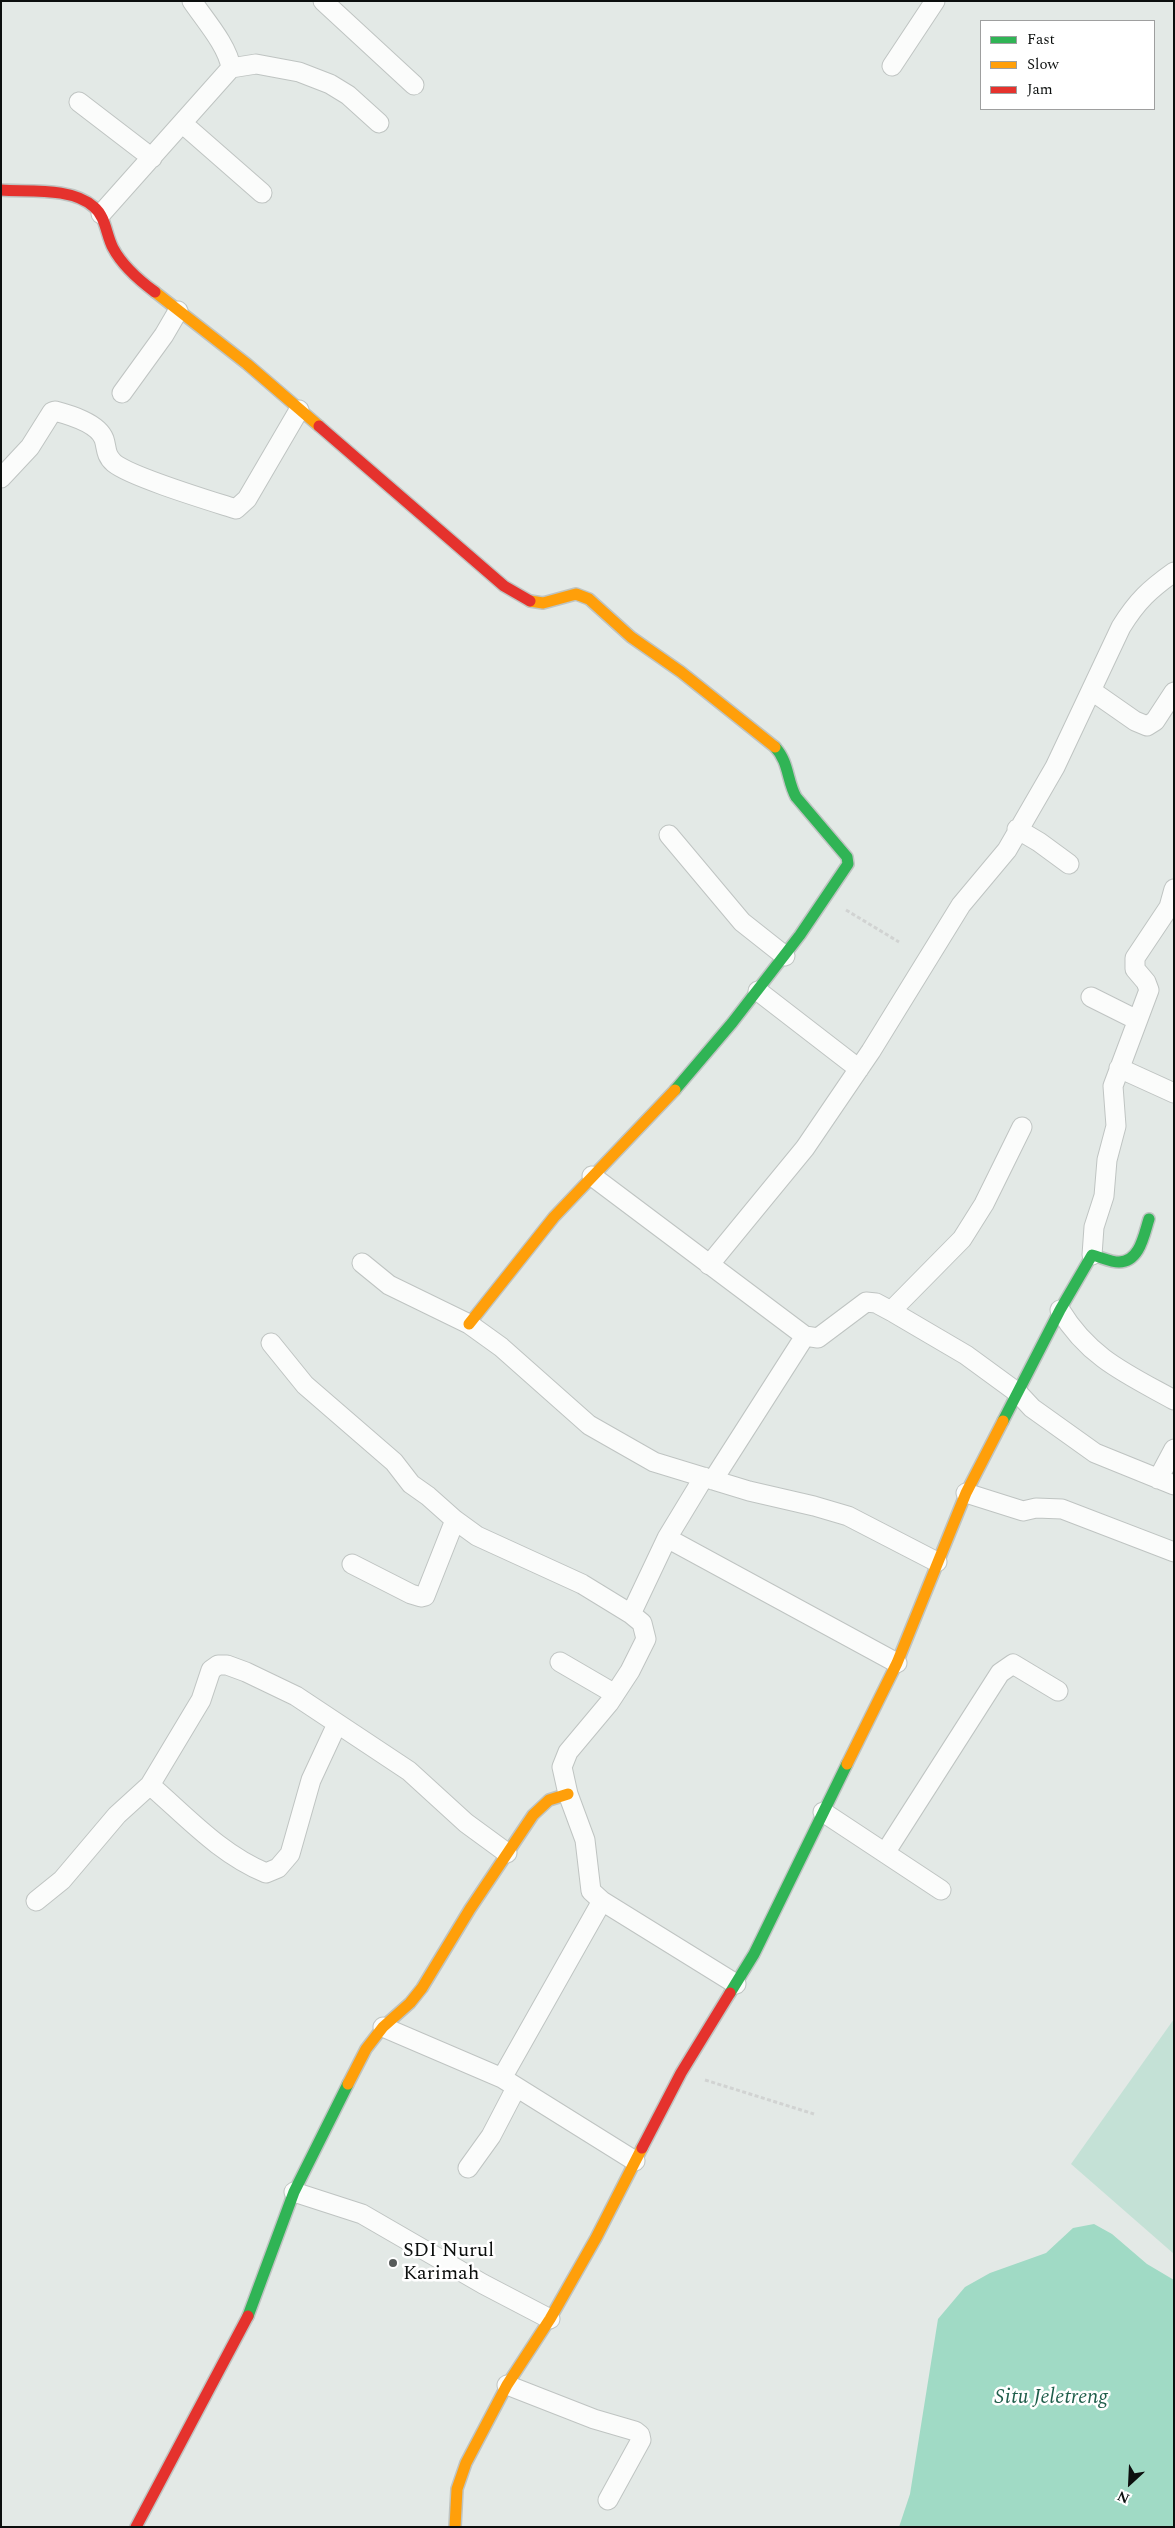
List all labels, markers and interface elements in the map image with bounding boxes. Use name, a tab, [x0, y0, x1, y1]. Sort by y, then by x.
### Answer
legend	[980, 20, 1155, 110]
text: Fast	[1027, 28, 1055, 51]
text: Slow	[1027, 53, 1059, 76]
text: Jam	[1027, 78, 1053, 101]
place label: SDI Nurul Karimah	[403, 2240, 494, 2287]
marker: SDI Nurul Karimah	[387, 2257, 399, 2269]
water label: Situ Jeletreng	[995, 2386, 1107, 2412]
north arrow	[1105, 2458, 1155, 2508]
text: N	[1114, 2485, 1133, 2509]

